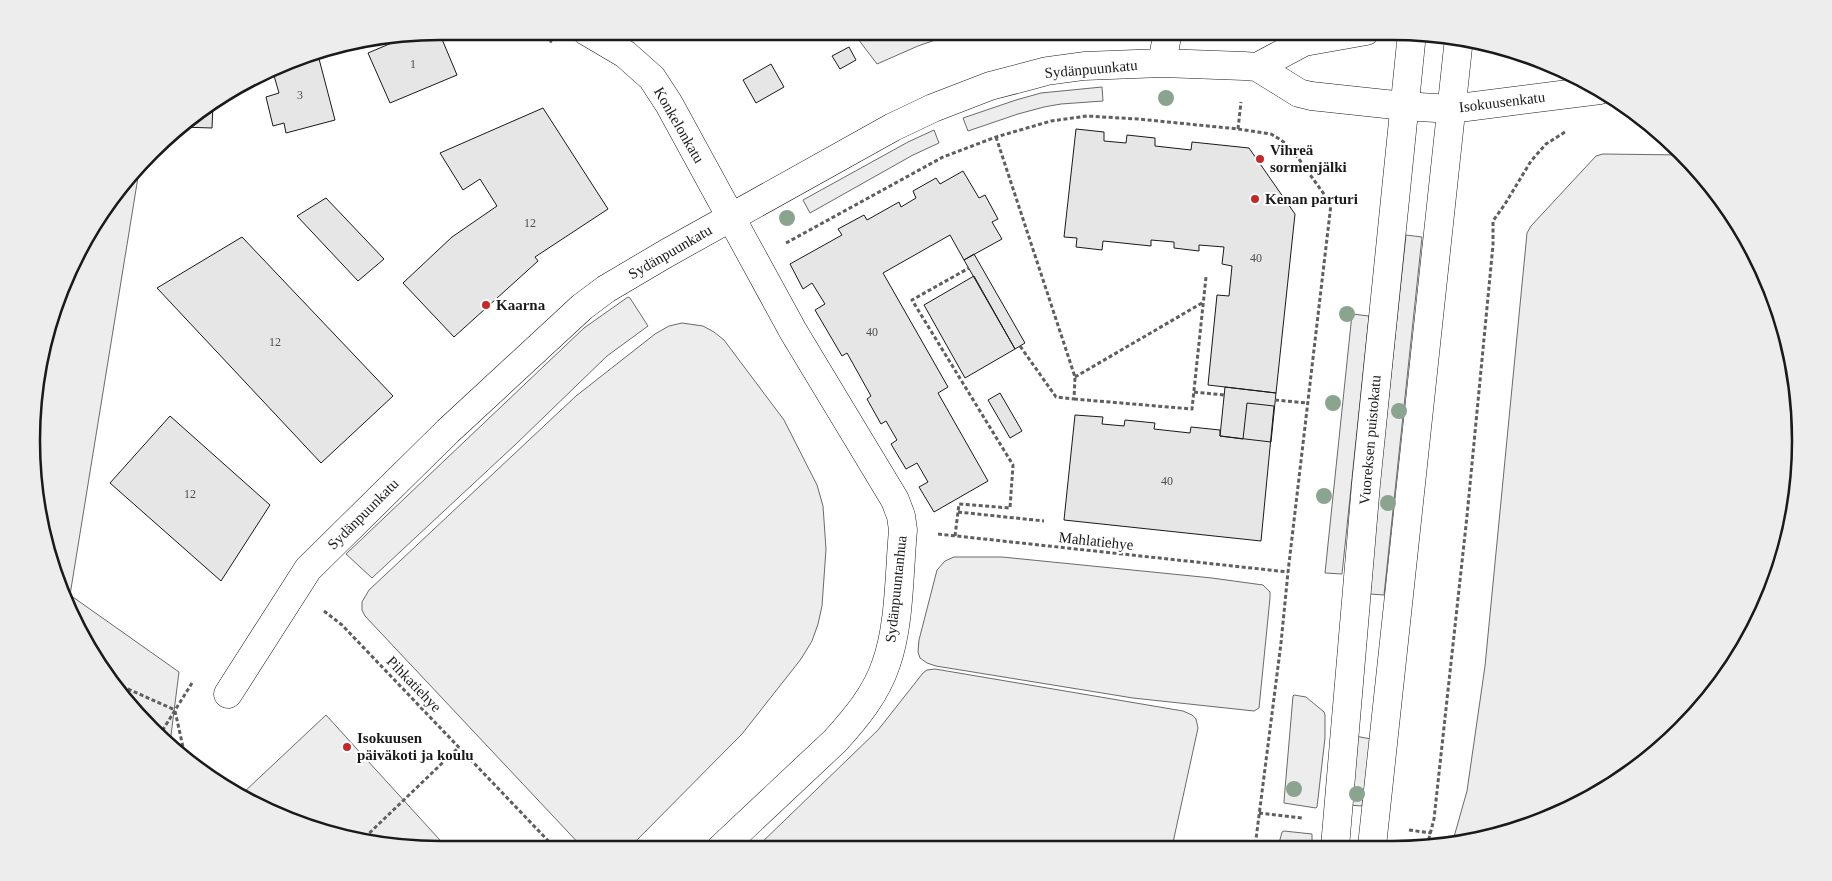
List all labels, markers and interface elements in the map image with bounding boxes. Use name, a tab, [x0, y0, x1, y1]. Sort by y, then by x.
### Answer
house number: 1	[410, 57, 416, 71]
street label: Sydänpuunkatu	[1044, 57, 1139, 81]
street label: Konkelonkatu	[651, 84, 707, 166]
house number: 3	[297, 88, 303, 102]
street label: Isokuusenkatu	[1458, 89, 1546, 115]
place label: Vihreä sormenjälki	[1270, 142, 1347, 175]
marker: Vihreä sormenjälki	[1254, 153, 1266, 165]
place label: Kenan parturi	[1265, 191, 1358, 207]
marker: Kenan parturi	[1249, 193, 1261, 205]
house number: 12	[524, 216, 536, 230]
street label: Sydänpuunkatu	[626, 221, 715, 282]
house number: 40	[1250, 251, 1262, 265]
place label: Kaarna	[496, 297, 546, 313]
marker: Kaarna	[480, 299, 492, 311]
house number: 40	[866, 325, 878, 339]
house number: 12	[269, 335, 281, 349]
street label: Vuoreksen puistokatu	[1356, 374, 1384, 506]
house number: 40	[1161, 474, 1173, 488]
street label: Sydänpuunkatu	[324, 475, 402, 553]
house number: 12	[184, 487, 196, 501]
street label: Mahlatiehye	[1058, 529, 1134, 553]
street label: Sydänpuuntanhua	[882, 534, 910, 643]
street label: Pihkatiehye	[384, 653, 445, 715]
place label: Isokuusen päiväkoti ja koulu	[357, 730, 474, 763]
marker: Isokuusen päiväkoti ja koulu	[341, 741, 353, 753]

